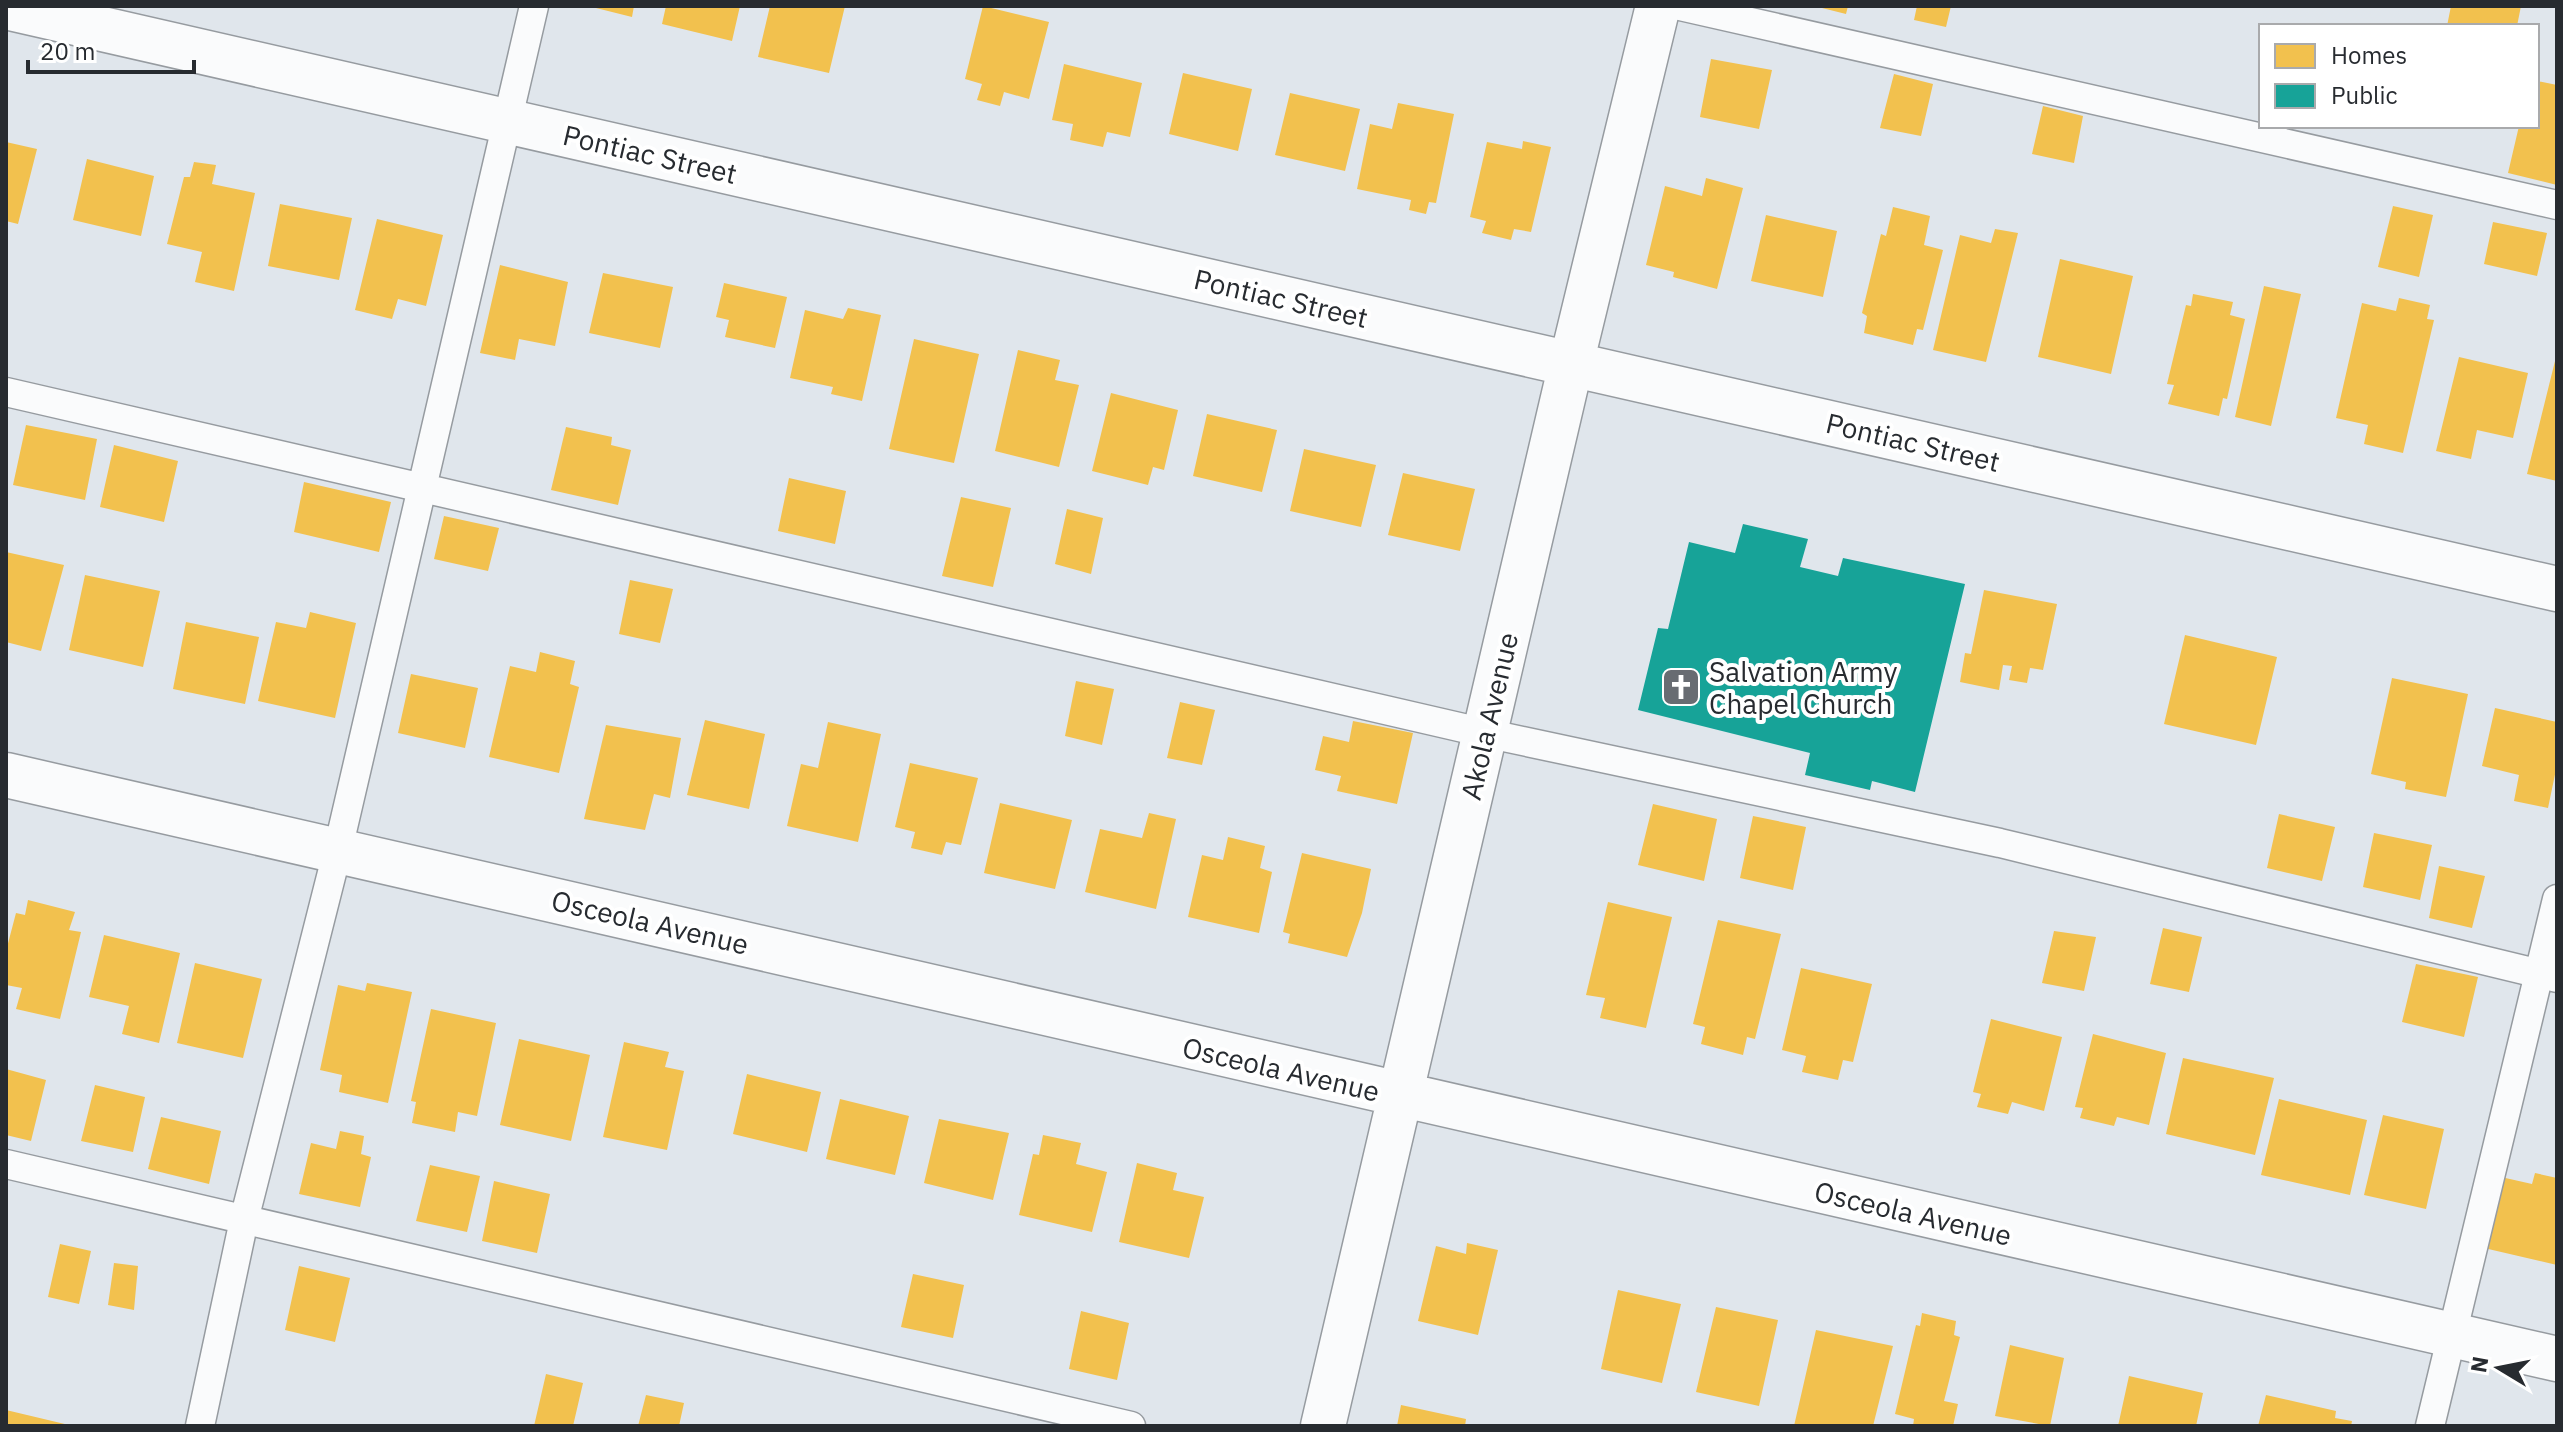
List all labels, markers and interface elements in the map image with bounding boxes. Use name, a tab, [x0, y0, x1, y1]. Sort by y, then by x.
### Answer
scale bar	[28, 24, 194, 74]
legend	[2259, 24, 2539, 128]
text: 20 m	[40, 35, 95, 67]
text: Homes	[2331, 39, 2407, 71]
text: Public	[2331, 79, 2398, 111]
street label: Pontiac Street	[559, 116, 741, 192]
street label: Pontiac Street	[1190, 260, 1372, 336]
street label: Pontiac Street	[1822, 404, 2004, 480]
street label: Akola Avenue	[1452, 629, 1526, 803]
place label: Salvation Army Chapel Church	[1709, 653, 1897, 722]
church icon: Salvation Army Chapel Church	[1660, 666, 1702, 708]
street label: Osceola Avenue	[548, 881, 752, 963]
street label: Osceola Avenue	[1179, 1028, 1383, 1110]
street label: Osceola Avenue	[1811, 1172, 2015, 1254]
north arrow	[2459, 1328, 2539, 1408]
text: N	[2463, 1354, 2494, 1375]

